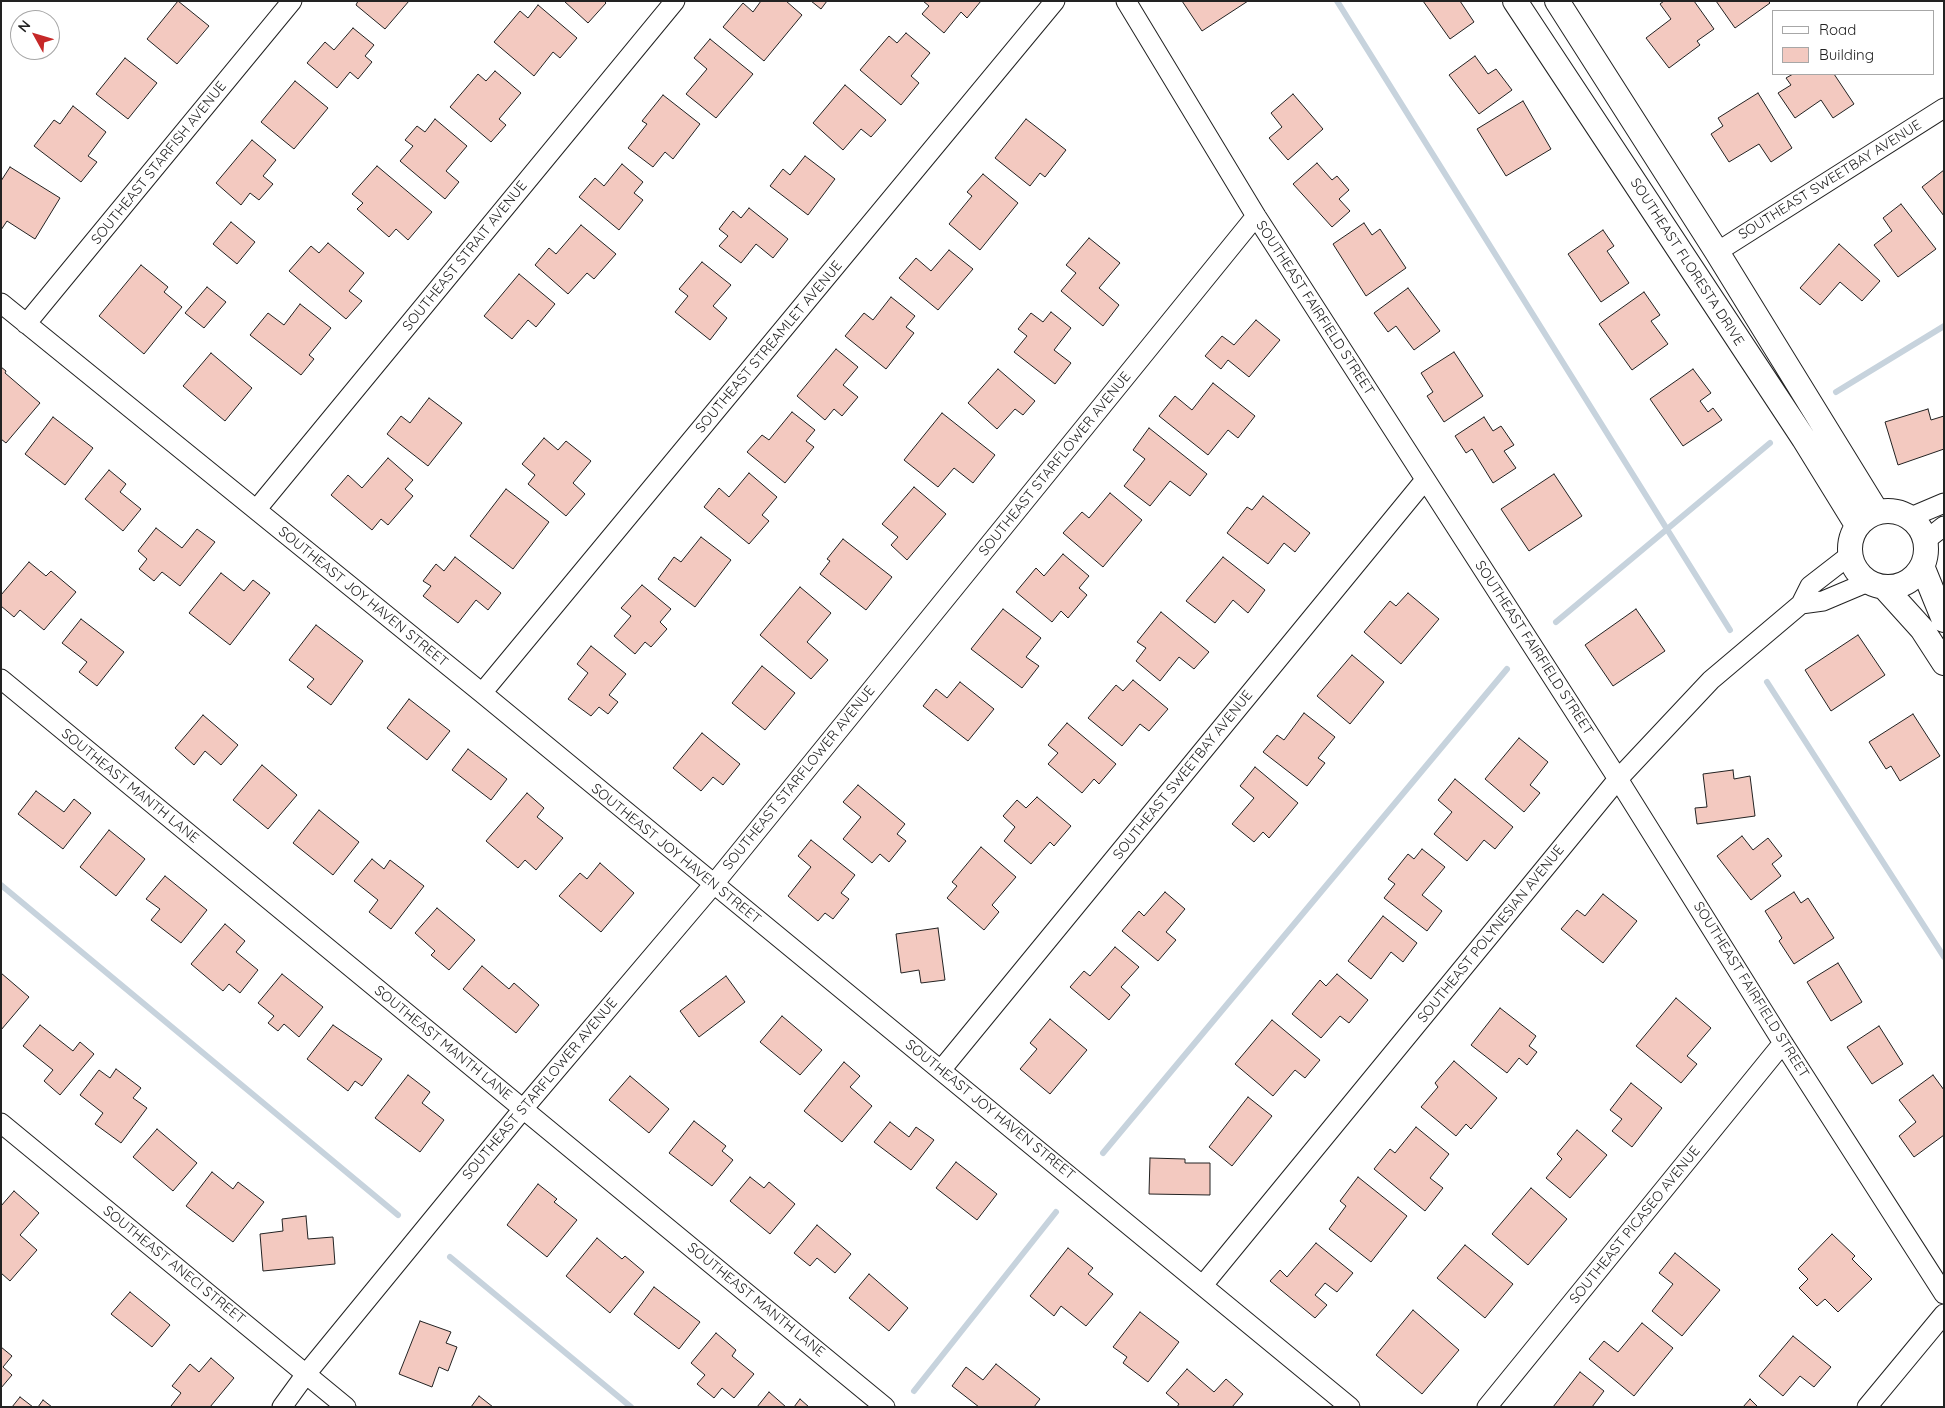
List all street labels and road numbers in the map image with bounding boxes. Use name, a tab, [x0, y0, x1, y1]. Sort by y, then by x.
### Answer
street label: SOUTHEAST STARFISH AVENUE	[88, 78, 230, 248]
street label: SOUTHEAST SWEETBAY AVENUE	[1735, 117, 1925, 243]
street label: SOUTHEAST FLORESTA DRIVE	[1627, 175, 1747, 349]
street label: SOUTHEAST STRAIT AVENUE	[399, 178, 531, 334]
street label: SOUTHEAST FAIRFIELD STREET	[1252, 218, 1378, 398]
street label: SOUTHEAST STREAMLET AVENUE	[692, 258, 846, 436]
street label: SOUTHEAST STARFLOWER AVENUE	[975, 369, 1135, 559]
street label: SOUTHEAST JOY HAVEN STREET	[275, 523, 451, 671]
street label: SOUTHEAST FAIRFIELD STREET	[1471, 558, 1597, 738]
street label: SOUTHEAST STARFLOWER AVENUE	[719, 683, 879, 873]
street label: SOUTHEAST SWEETBAY AVENUE	[1110, 687, 1256, 863]
street label: SOUTHEAST MANTH LANE	[58, 725, 202, 847]
street label: SOUTHEAST JOY HAVEN STREET	[588, 780, 764, 928]
street label: SOUTHEAST POLYNESIAN AVENUE	[1414, 842, 1568, 1026]
street label: SOUTHEAST FAIRFIELD STREET	[1690, 899, 1812, 1081]
street label: SOUTHEAST MANTH LANE	[371, 982, 515, 1104]
street label: SOUTHEAST STARFLOWER AVENUE	[459, 995, 621, 1183]
street label: SOUTHEAST JOY HAVEN STREET	[902, 1036, 1078, 1184]
street label: SOUTHEAST PICASEO AVENUE	[1566, 1143, 1704, 1307]
street label: SOUTHEAST ANECI STREET	[100, 1202, 248, 1328]
street label: SOUTHEAST MANTH LANE	[684, 1239, 828, 1361]

